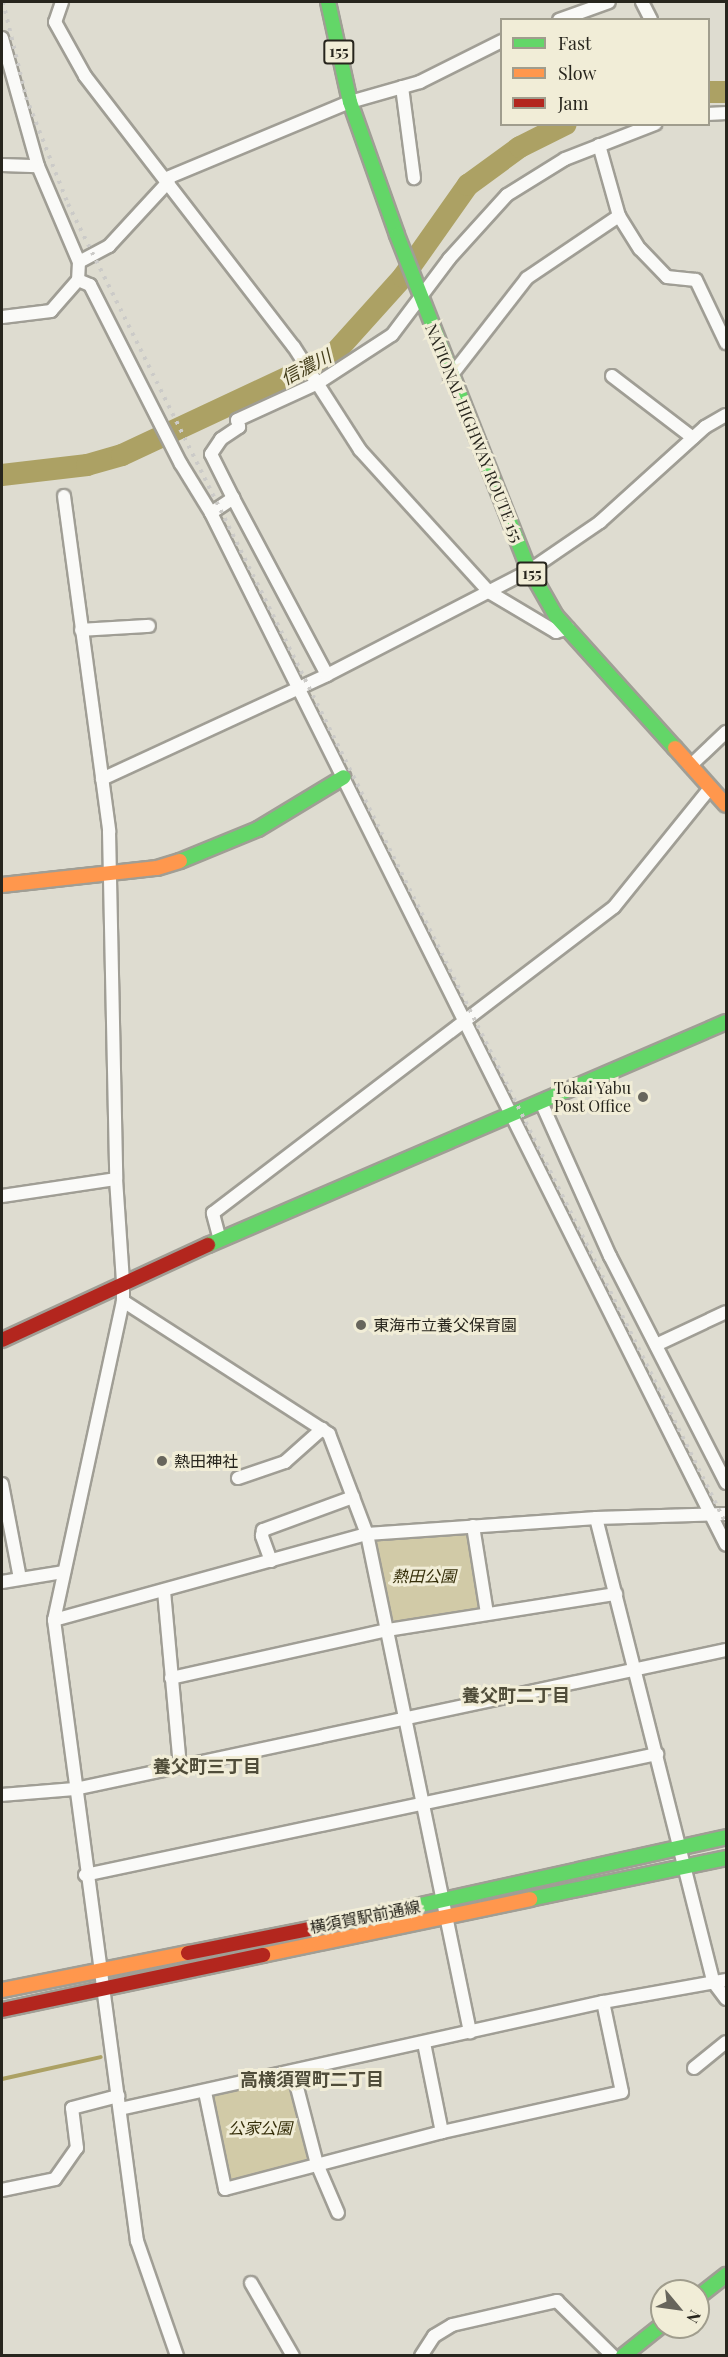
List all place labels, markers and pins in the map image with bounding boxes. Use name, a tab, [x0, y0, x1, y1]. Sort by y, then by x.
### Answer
place label: Tokai Yabu Post Office	[553, 1078, 631, 1116]
marker: Tokai Yabu Post Office	[636, 1090, 650, 1104]
place label: 東海市立養父保育園	[373, 1315, 517, 1335]
marker: 東海市立養父保育園	[354, 1318, 368, 1332]
place label: 熱田神社	[174, 1451, 238, 1471]
marker: 熱田神社	[155, 1454, 169, 1468]

